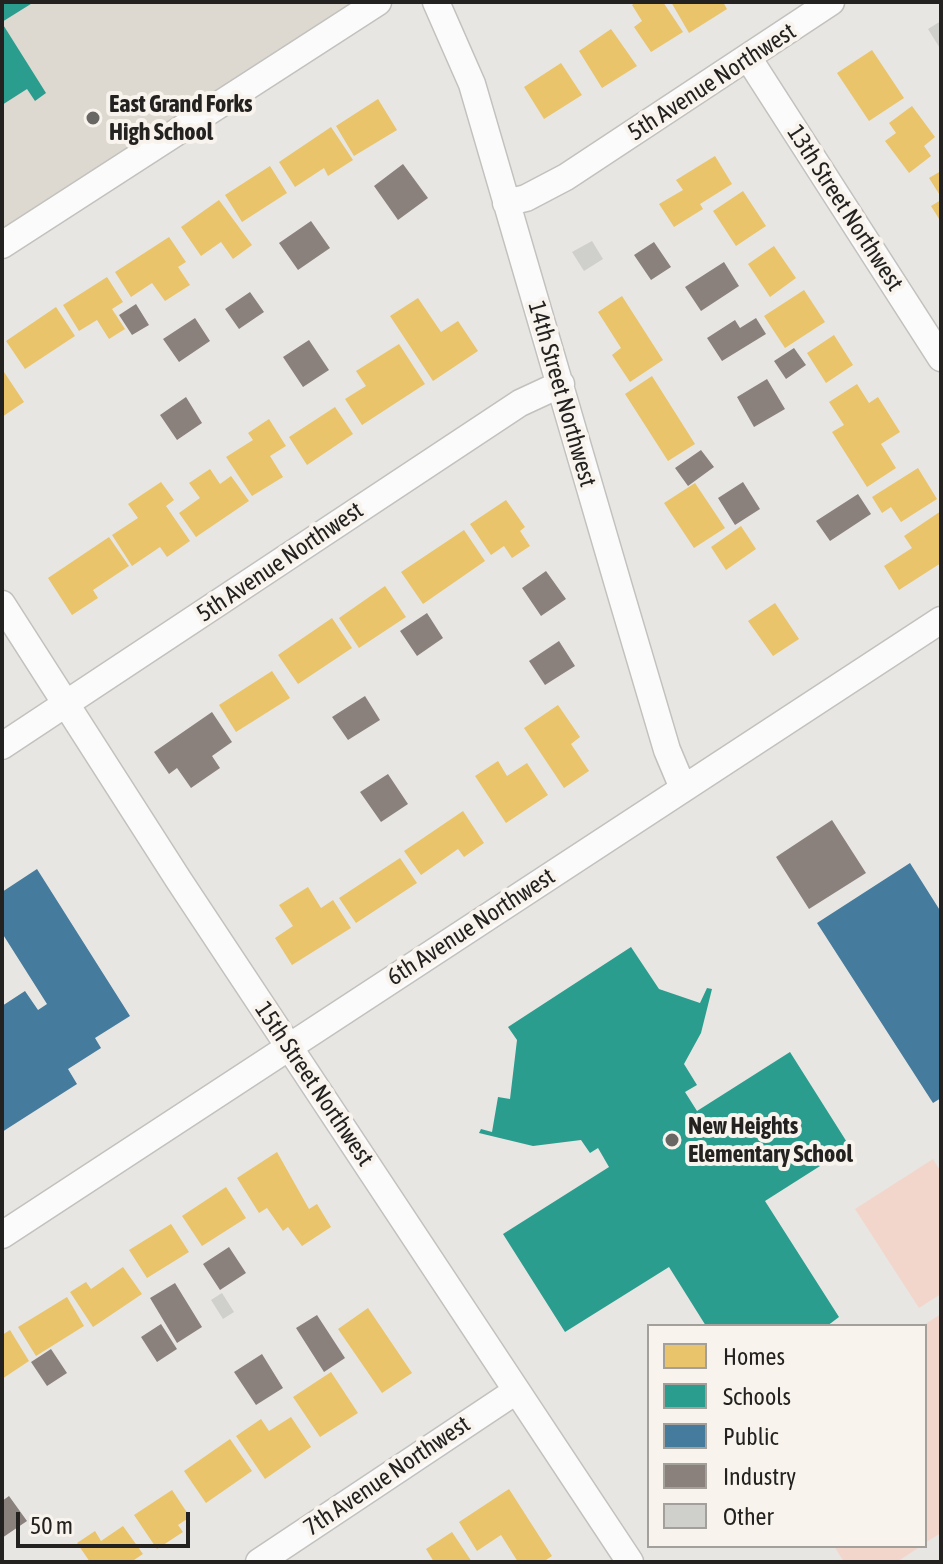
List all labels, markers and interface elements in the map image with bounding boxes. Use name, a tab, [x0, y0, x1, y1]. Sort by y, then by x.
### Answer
street label: 5th Avenue Northwest	[623, 17, 801, 147]
place label: East Grand Forks High School	[109, 90, 252, 146]
marker: East Grand Forks High School	[84, 109, 102, 127]
street label: 13th Street Northwest	[781, 120, 909, 296]
street label: 14th Street Northwest	[522, 298, 602, 490]
street label: 5th Avenue Northwest	[192, 496, 368, 628]
street label: 6th Avenue Northwest	[382, 862, 560, 992]
street label: 15th Street Northwest	[249, 997, 379, 1171]
place label: New Heights Elementary School	[688, 1112, 853, 1168]
marker: New Heights Elementary School	[663, 1131, 681, 1149]
legend	[647, 1324, 927, 1548]
text: Homes	[723, 1343, 785, 1370]
text: Schools	[723, 1383, 791, 1410]
street label: 7th Avenue Northwest	[299, 1410, 475, 1542]
text: Public	[723, 1423, 779, 1450]
text: Industry	[723, 1463, 796, 1490]
scale bar	[20, 1496, 194, 1546]
text: Other	[723, 1503, 774, 1530]
text: 50 m	[30, 1512, 73, 1539]

